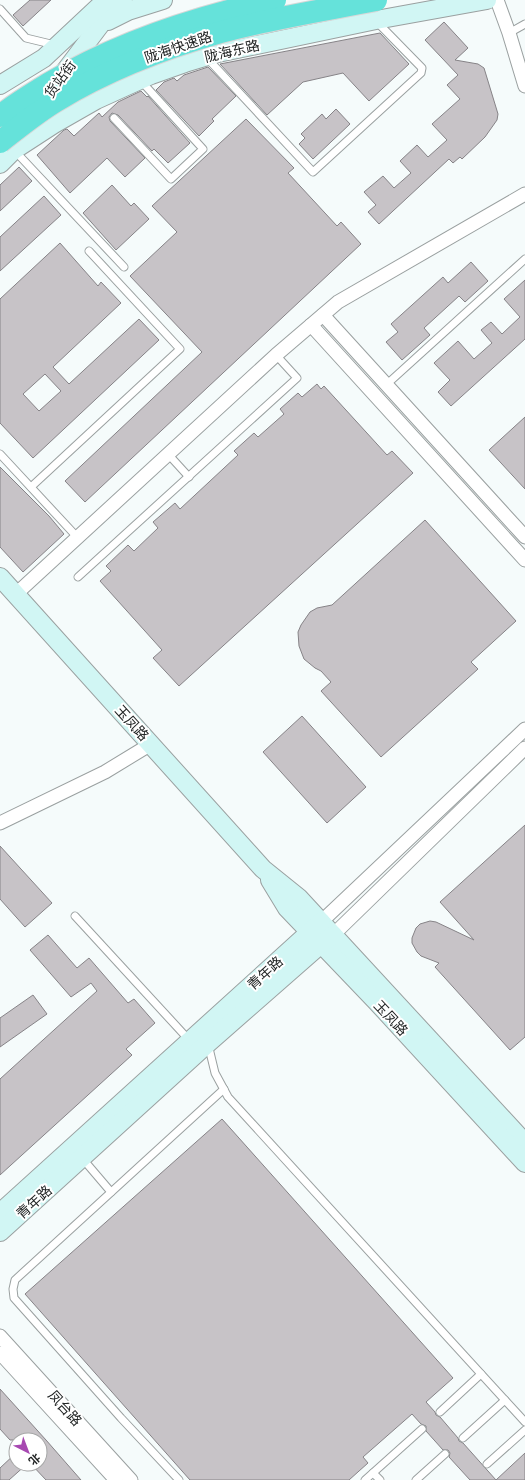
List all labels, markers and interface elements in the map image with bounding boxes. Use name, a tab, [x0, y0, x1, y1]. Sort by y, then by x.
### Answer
street label: 陇海快速路	[142, 27, 214, 67]
street label: 陇海东路	[203, 36, 261, 66]
street label: 货站街	[40, 57, 80, 101]
street label: 玉凤路	[111, 701, 153, 745]
street label: 青年路	[243, 952, 287, 994]
street label: 玉凤路	[370, 997, 412, 1039]
street label: 青年路	[12, 1181, 56, 1223]
street label: 凤台路	[44, 1386, 86, 1430]
north arrow	[8, 1432, 48, 1472]
text: 北	[26, 1451, 43, 1468]

